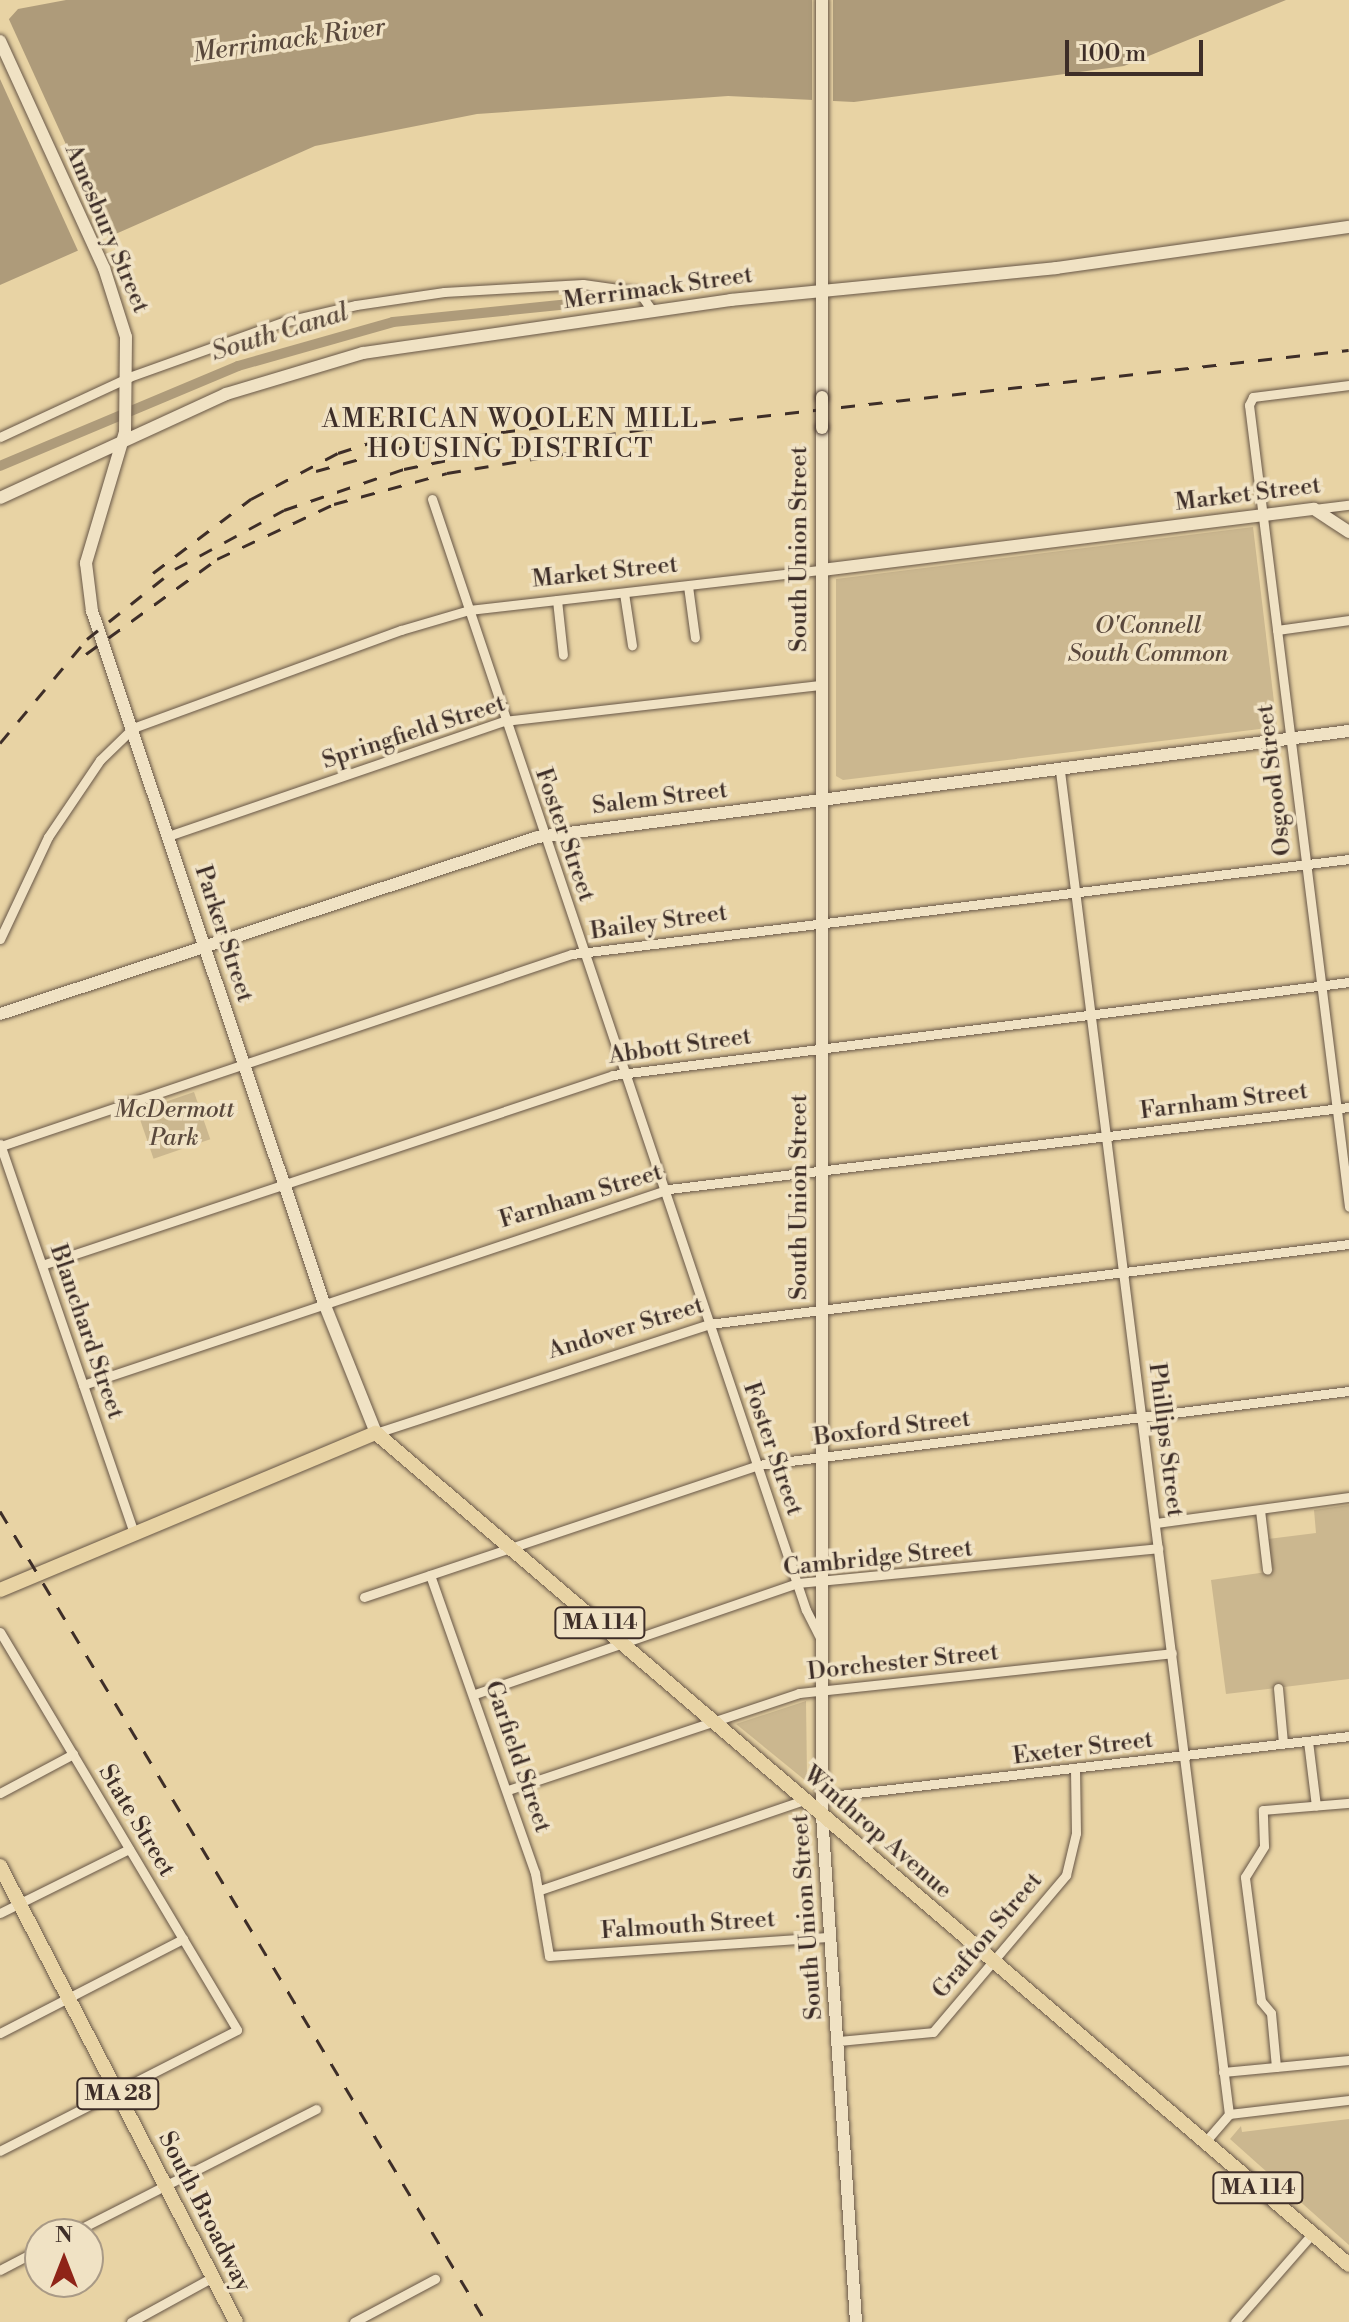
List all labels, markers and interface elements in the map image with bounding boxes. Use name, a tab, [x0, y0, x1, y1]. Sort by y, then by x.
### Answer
water label: Merrimack River	[191, 12, 387, 70]
scale bar	[1069, 24, 1207, 74]
text: 100 m	[1079, 39, 1146, 69]
street label: Amesbury Street	[57, 140, 155, 318]
street label: Merrimack Street	[561, 261, 755, 317]
water label: South Canal	[208, 297, 352, 369]
district label: AMERICAN WOOLEN MILL HOUSING DISTRICT	[322, 404, 700, 466]
street label: South Union Street	[786, 446, 814, 652]
street label: Market Street	[1174, 472, 1322, 518]
street label: Market Street	[531, 551, 679, 595]
park label: O'Connell South Common	[1068, 613, 1228, 669]
street label: Springfield Street	[319, 690, 509, 776]
street label: Osgood Street	[1251, 703, 1299, 857]
street label: Foster Street	[528, 765, 600, 905]
street label: Salem Street	[591, 776, 729, 822]
street label: Parker Street	[187, 862, 259, 1006]
street label: Bailey Street	[589, 899, 729, 947]
street label: Abbott Street	[607, 1023, 753, 1071]
street label: Farnham Street	[1138, 1077, 1310, 1127]
street label: South Union Street	[786, 1094, 814, 1300]
park label: McDermott Park	[114, 1097, 234, 1153]
street label: Farnham Street	[496, 1159, 666, 1235]
street label: Blanchard Street	[43, 1241, 129, 1423]
street label: Andover Street	[545, 1292, 707, 1366]
street label: Phillips Street	[1141, 1361, 1189, 1519]
street label: Foster Street	[736, 1379, 808, 1519]
street label: Boxford Street	[812, 1405, 972, 1453]
street label: Cambridge Street	[782, 1535, 974, 1583]
road number: MA 114	[554, 1605, 646, 1641]
street label: Dorchester Street	[806, 1639, 1000, 1687]
street label: Garfield Street	[478, 1677, 556, 1837]
street label: Exeter Street	[1011, 1726, 1155, 1772]
street label: State Street	[91, 1760, 181, 1882]
street label: Winthrop Avenue	[797, 1761, 957, 1905]
street label: South Union Street	[786, 1813, 830, 2021]
street label: Grafton Street	[927, 1867, 1049, 2005]
street label: Falmouth Street	[600, 1906, 776, 1946]
road number: MA 28	[76, 2076, 160, 2112]
street label: South Broadway	[151, 2127, 257, 2297]
road number: MA 114	[1212, 2170, 1304, 2206]
north arrow	[24, 2218, 104, 2298]
text: N	[55, 2222, 73, 2249]

